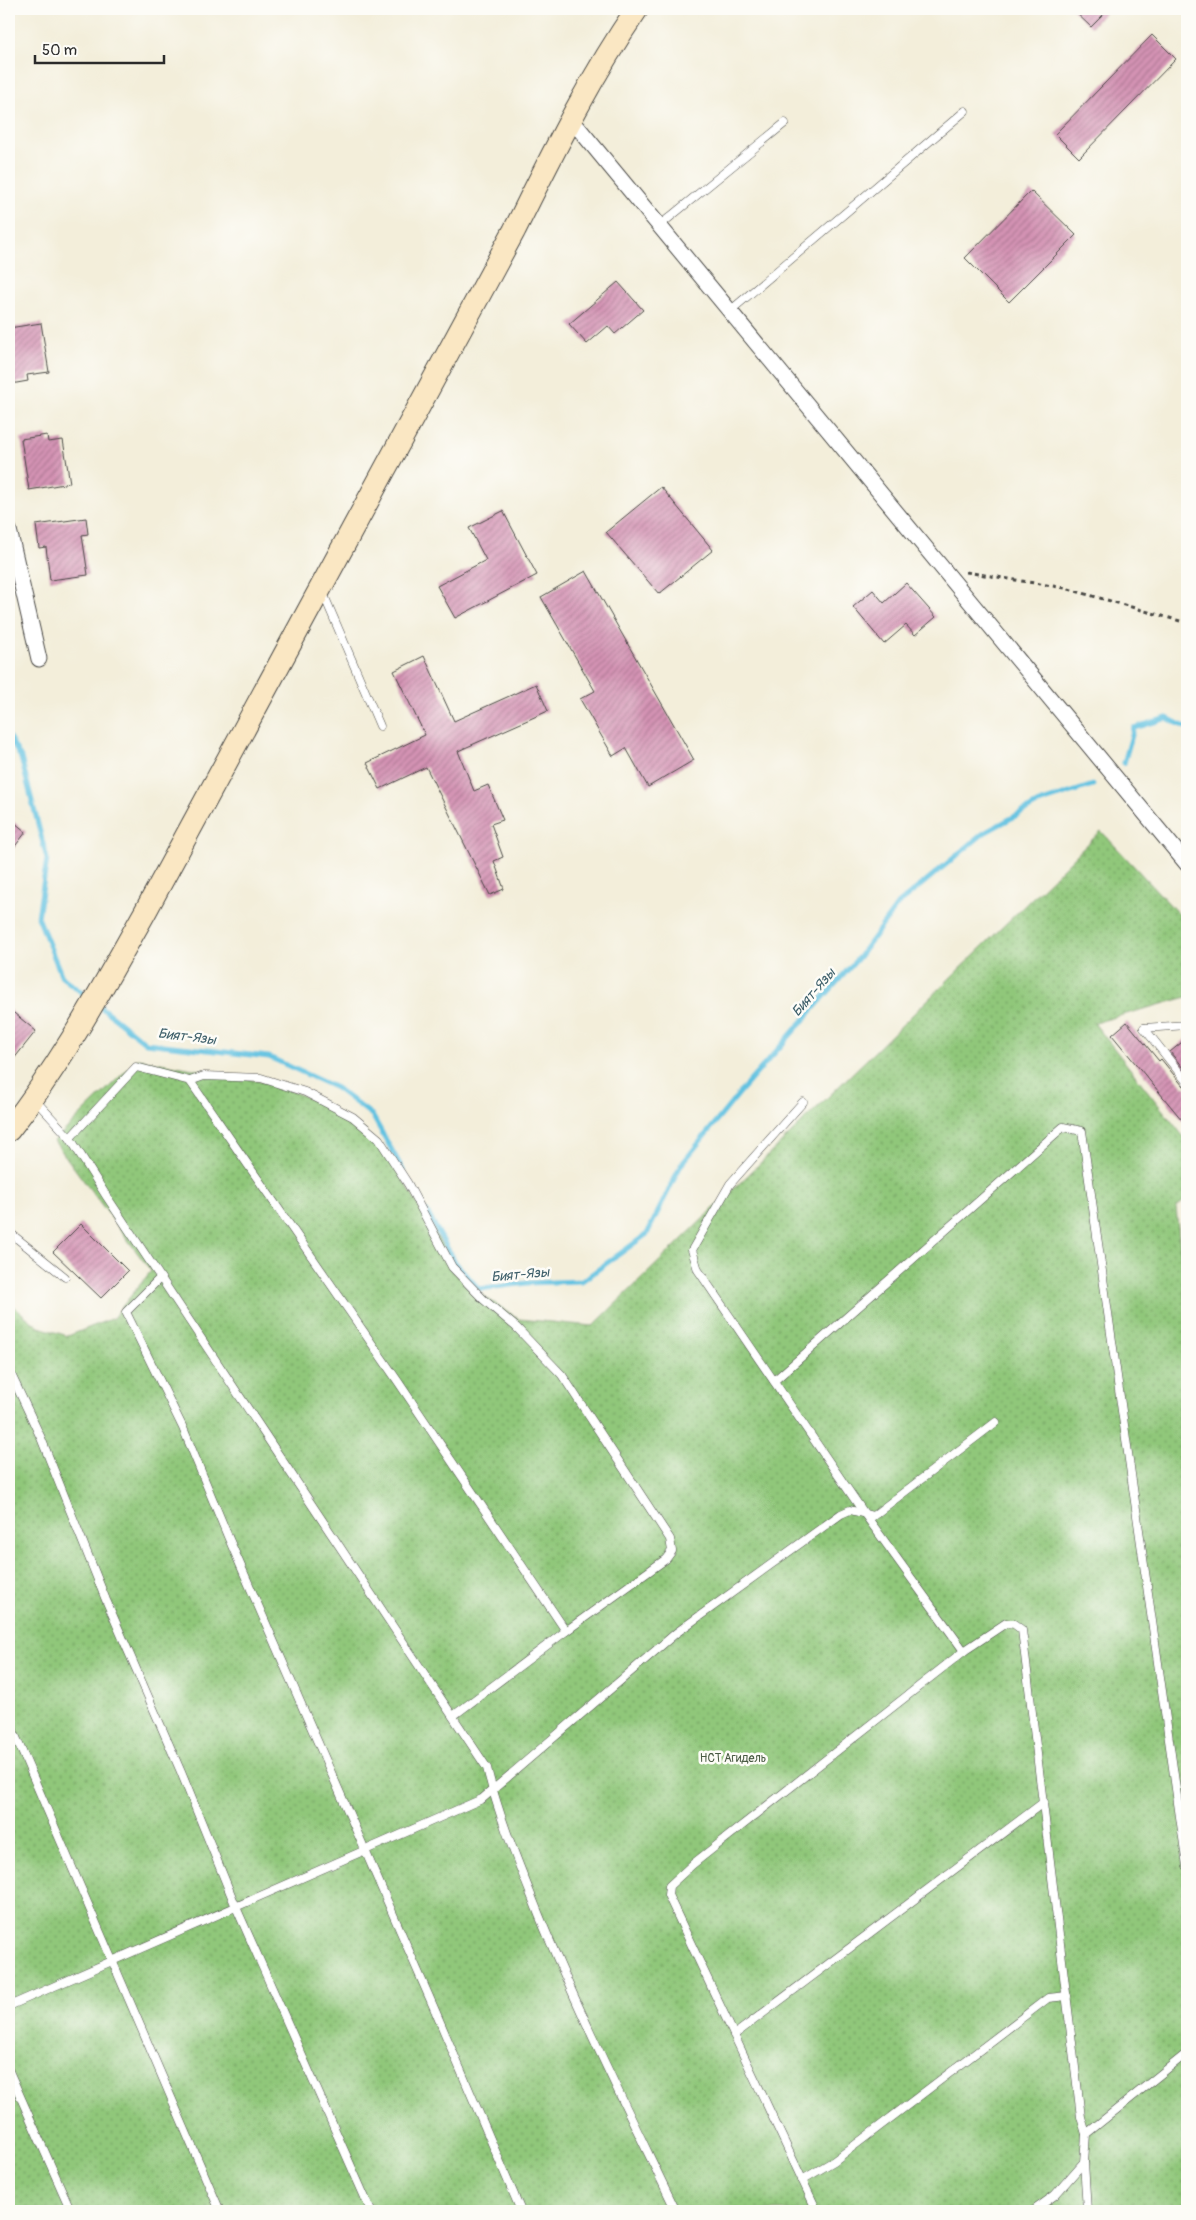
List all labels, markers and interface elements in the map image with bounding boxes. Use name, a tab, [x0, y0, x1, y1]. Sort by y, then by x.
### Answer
scale bar	[35, 32, 164, 64]
text: 50 m	[42, 41, 77, 60]
water label: Бият-Язы	[788, 964, 839, 1020]
water label: Бият-Язы	[157, 1025, 218, 1049]
water label: Бият-Язы	[490, 1263, 551, 1285]
park label: НСТ Агидель	[700, 1751, 766, 1766]

